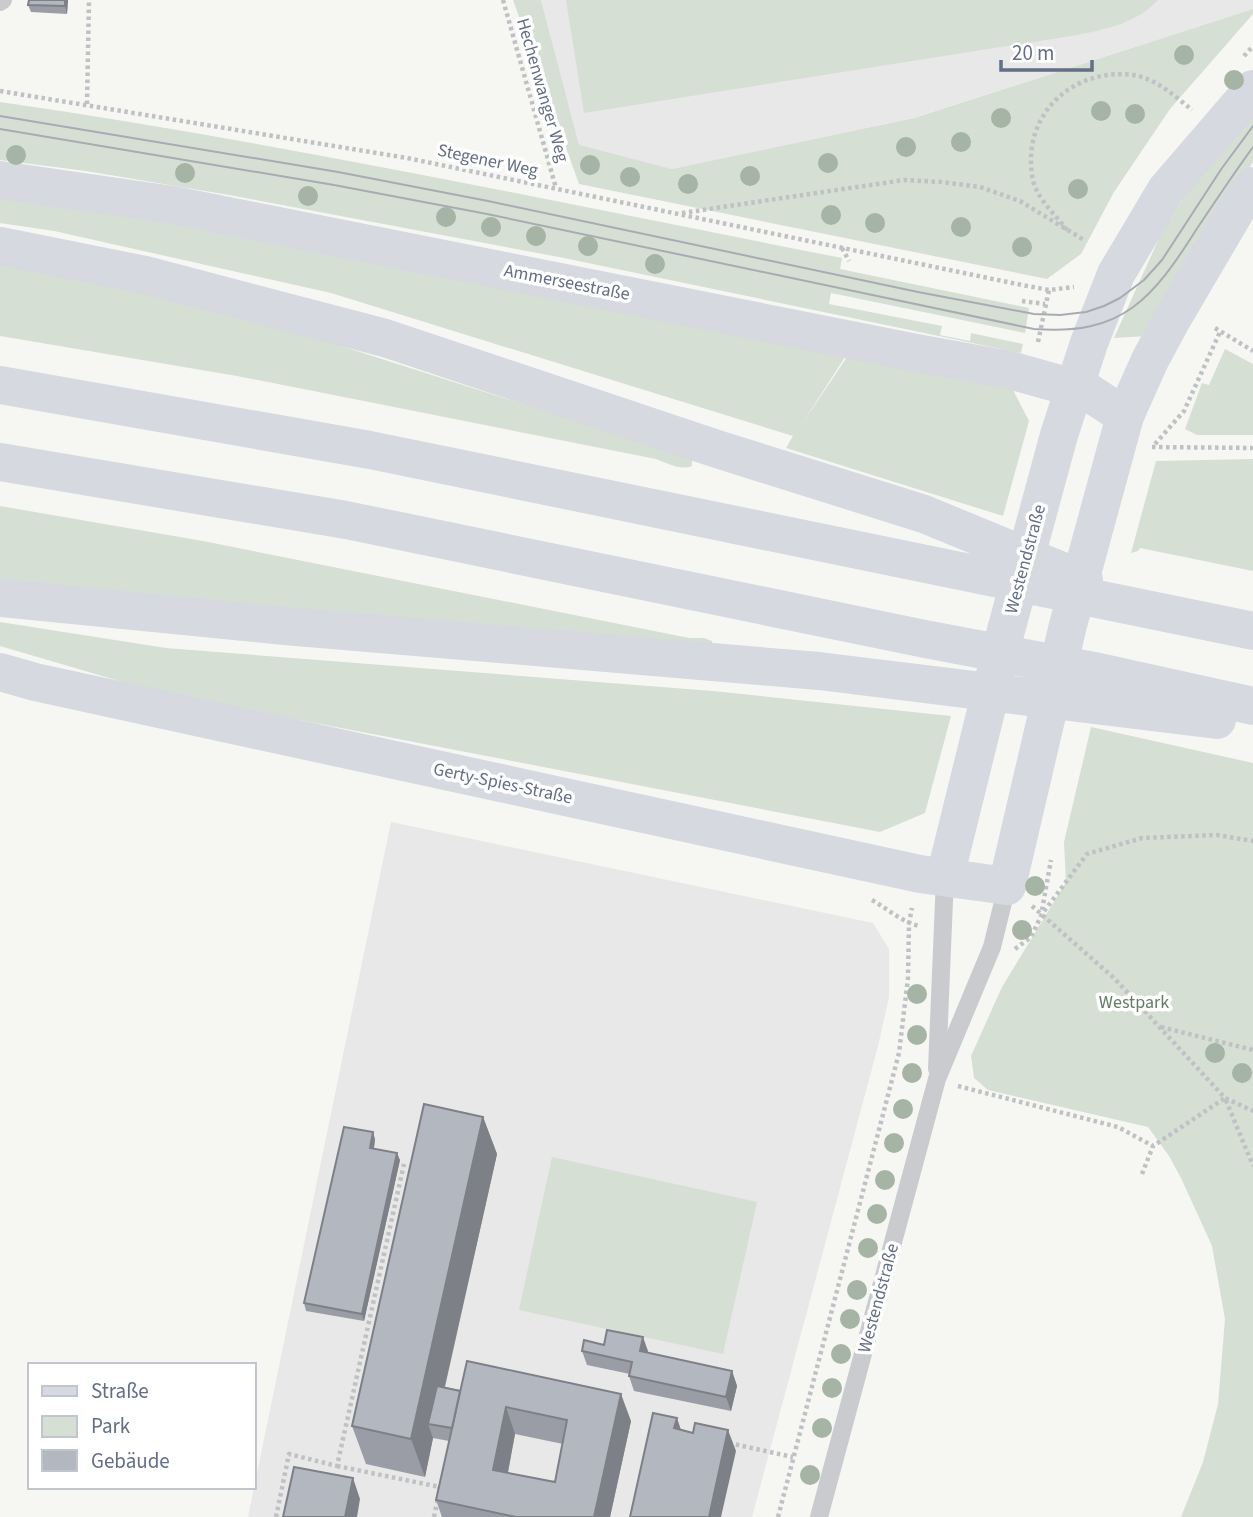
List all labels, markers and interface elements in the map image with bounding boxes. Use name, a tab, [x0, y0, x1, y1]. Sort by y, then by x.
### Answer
street label: Hechenwanger Weg	[510, 15, 575, 165]
scale bar	[1001, 28, 1092, 72]
text: 20 m	[1012, 38, 1054, 68]
street label: Stegener Weg	[435, 138, 540, 183]
street label: Ammerseestraße	[502, 258, 632, 307]
street label: Westendstraße	[999, 502, 1052, 617]
street label: Gerty-Spies-Straße	[431, 757, 575, 810]
park label: Westpark	[1099, 990, 1169, 1015]
street label: Westendstraße	[852, 1241, 905, 1356]
legend	[28, 1363, 256, 1489]
text: Straße	[91, 1376, 149, 1406]
text: Park	[91, 1411, 131, 1441]
text: Gebäude	[91, 1446, 170, 1476]

